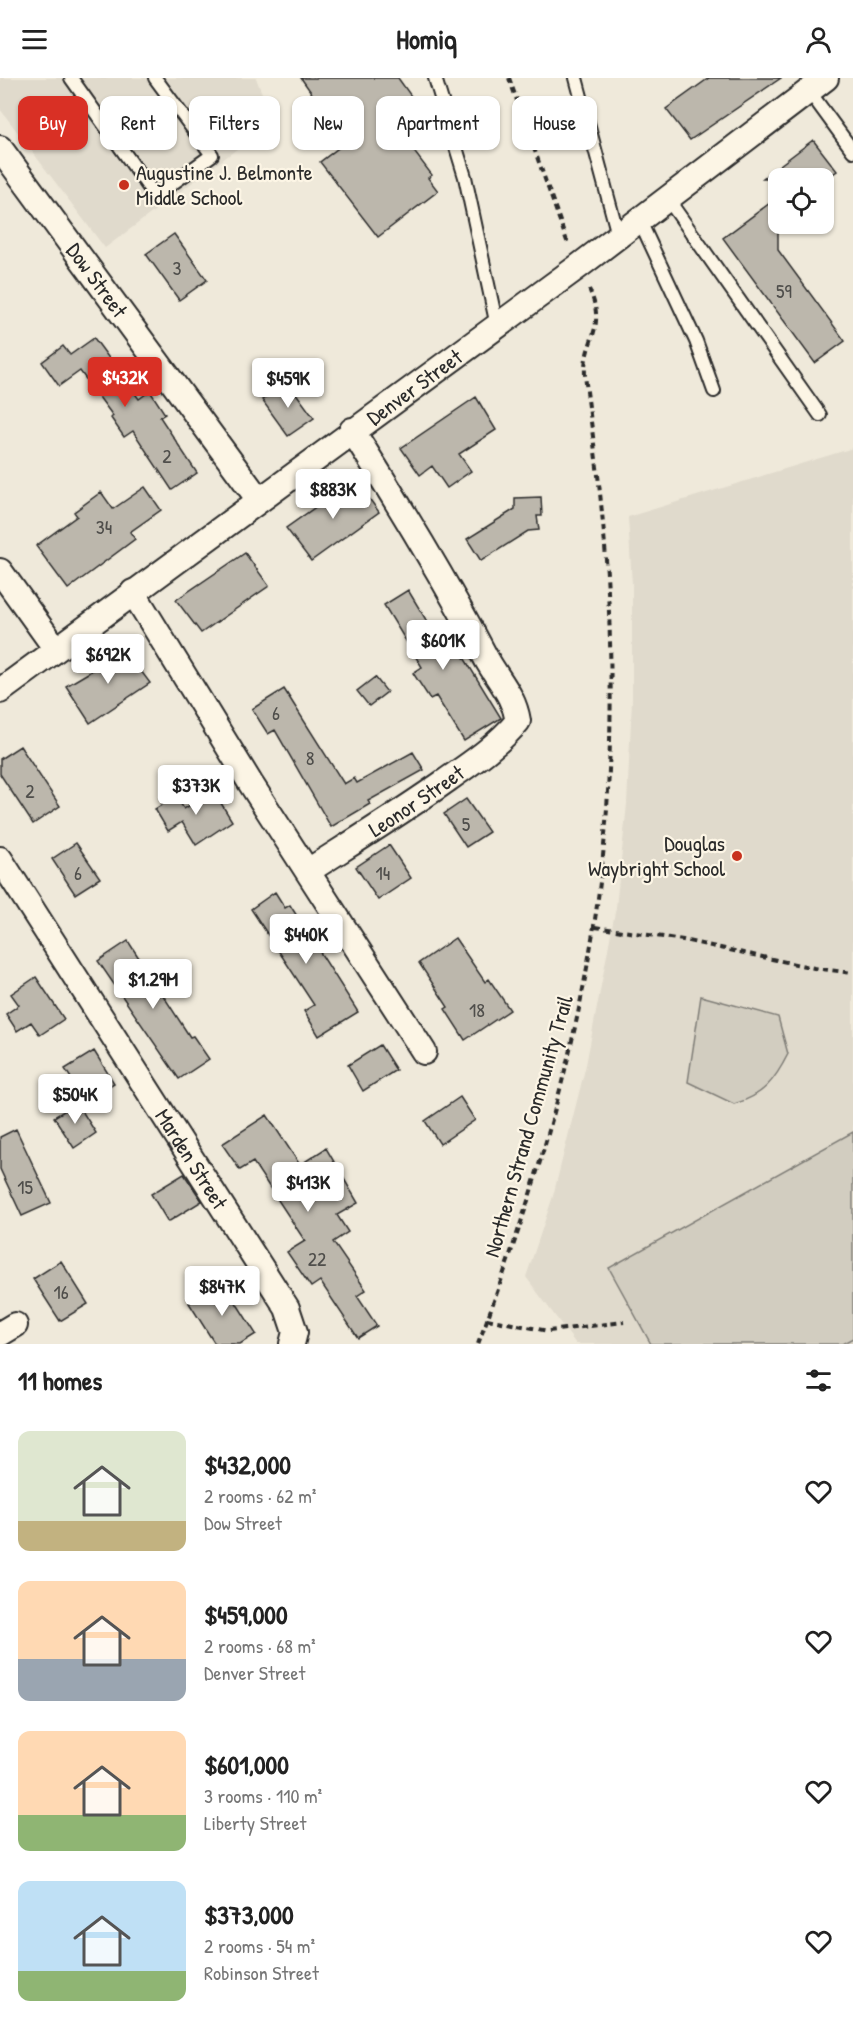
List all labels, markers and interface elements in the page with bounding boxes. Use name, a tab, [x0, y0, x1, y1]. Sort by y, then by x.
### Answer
text: Homiq	[396, 21, 457, 57]
icon: menu	[18, 23, 51, 56]
icon: person	[802, 23, 835, 56]
chip: Buy	[18, 96, 88, 150]
chip: Rent	[100, 96, 177, 150]
chip: Filters	[189, 96, 280, 150]
chip: New	[292, 96, 364, 150]
chip: Apartment	[376, 96, 500, 150]
chip: House	[512, 96, 597, 150]
place label: Augustine J. Belmonte Middle School	[136, 157, 313, 212]
map controls	[768, 168, 834, 234]
button: locate	[768, 168, 834, 234]
marker: Augustine J. Belmonte Middle School	[117, 178, 131, 192]
street label: Dow Street	[60, 237, 135, 324]
house number: 3	[173, 254, 182, 281]
house number: 59	[776, 277, 792, 304]
street label: Denver Street	[361, 341, 469, 432]
pin: $432K	[83, 357, 167, 408]
pin: $459K	[246, 358, 330, 409]
text: $432K	[102, 363, 148, 390]
text: $459K	[266, 364, 310, 391]
house number: 2	[162, 442, 172, 469]
pin: $883K	[291, 469, 375, 520]
text: $883K	[310, 475, 356, 502]
house number: 34	[96, 513, 112, 540]
pin: $601K	[401, 620, 485, 671]
text: $601K	[421, 626, 465, 653]
pin: $692K	[66, 634, 150, 685]
text: $692K	[85, 640, 131, 667]
house number: 6	[272, 699, 280, 726]
house number: 8	[306, 744, 314, 771]
street label: Leonor Street	[363, 757, 470, 844]
pin: $373K	[154, 765, 238, 816]
text: $373K	[172, 771, 220, 798]
house number: 2	[25, 777, 35, 804]
house number: 5	[462, 810, 471, 837]
place label: Douglas Waybright School	[588, 828, 725, 883]
marker: Douglas Waybright School	[730, 849, 744, 863]
house number: 6	[74, 859, 82, 886]
house number: 14	[376, 859, 390, 886]
pin: $440K	[264, 914, 348, 965]
text: $440K	[284, 920, 328, 947]
pin: $1.29M	[104, 959, 202, 1010]
text: $1.29M	[128, 965, 178, 992]
street label: Northern Strand Community Trail	[476, 991, 580, 1260]
house number: 18	[469, 996, 485, 1023]
pin: $504K	[33, 1074, 117, 1125]
text: $504K	[52, 1080, 98, 1107]
street label: Marden Street	[148, 1103, 235, 1215]
pin: $413K	[266, 1162, 350, 1213]
text: $413K	[286, 1168, 330, 1195]
house number: 15	[17, 1173, 33, 1200]
house number: 22	[308, 1245, 327, 1272]
pin: $847K	[180, 1266, 264, 1317]
text: $847K	[199, 1272, 245, 1299]
house number: 16	[53, 1278, 69, 1305]
text: 11 homes	[18, 1363, 102, 1398]
icon: filters	[802, 1364, 835, 1397]
text: $432,000	[204, 1447, 291, 1482]
icon: home	[66, 1455, 138, 1527]
icon: heart	[802, 1475, 835, 1508]
text: 2 rooms · 62 m²	[204, 1482, 316, 1509]
text: Dow Street	[204, 1509, 282, 1536]
text: $459,000	[204, 1597, 288, 1632]
icon: home	[66, 1605, 138, 1677]
icon: heart	[802, 1625, 835, 1658]
text: 2 rooms · 68 m²	[204, 1632, 316, 1659]
text: Denver Street	[204, 1659, 305, 1686]
text: $601,000	[204, 1747, 289, 1782]
icon: home	[66, 1755, 138, 1827]
icon: heart	[802, 1775, 835, 1808]
text: 3 rooms · 110 m²	[204, 1782, 322, 1809]
text: Liberty Street	[204, 1809, 306, 1836]
text: $373,000	[204, 1897, 294, 1932]
icon: home	[66, 1905, 138, 1977]
icon: heart	[802, 1925, 835, 1958]
text: 2 rooms · 54 m²	[204, 1932, 315, 1959]
text: Robinson Street	[204, 1959, 319, 1986]

